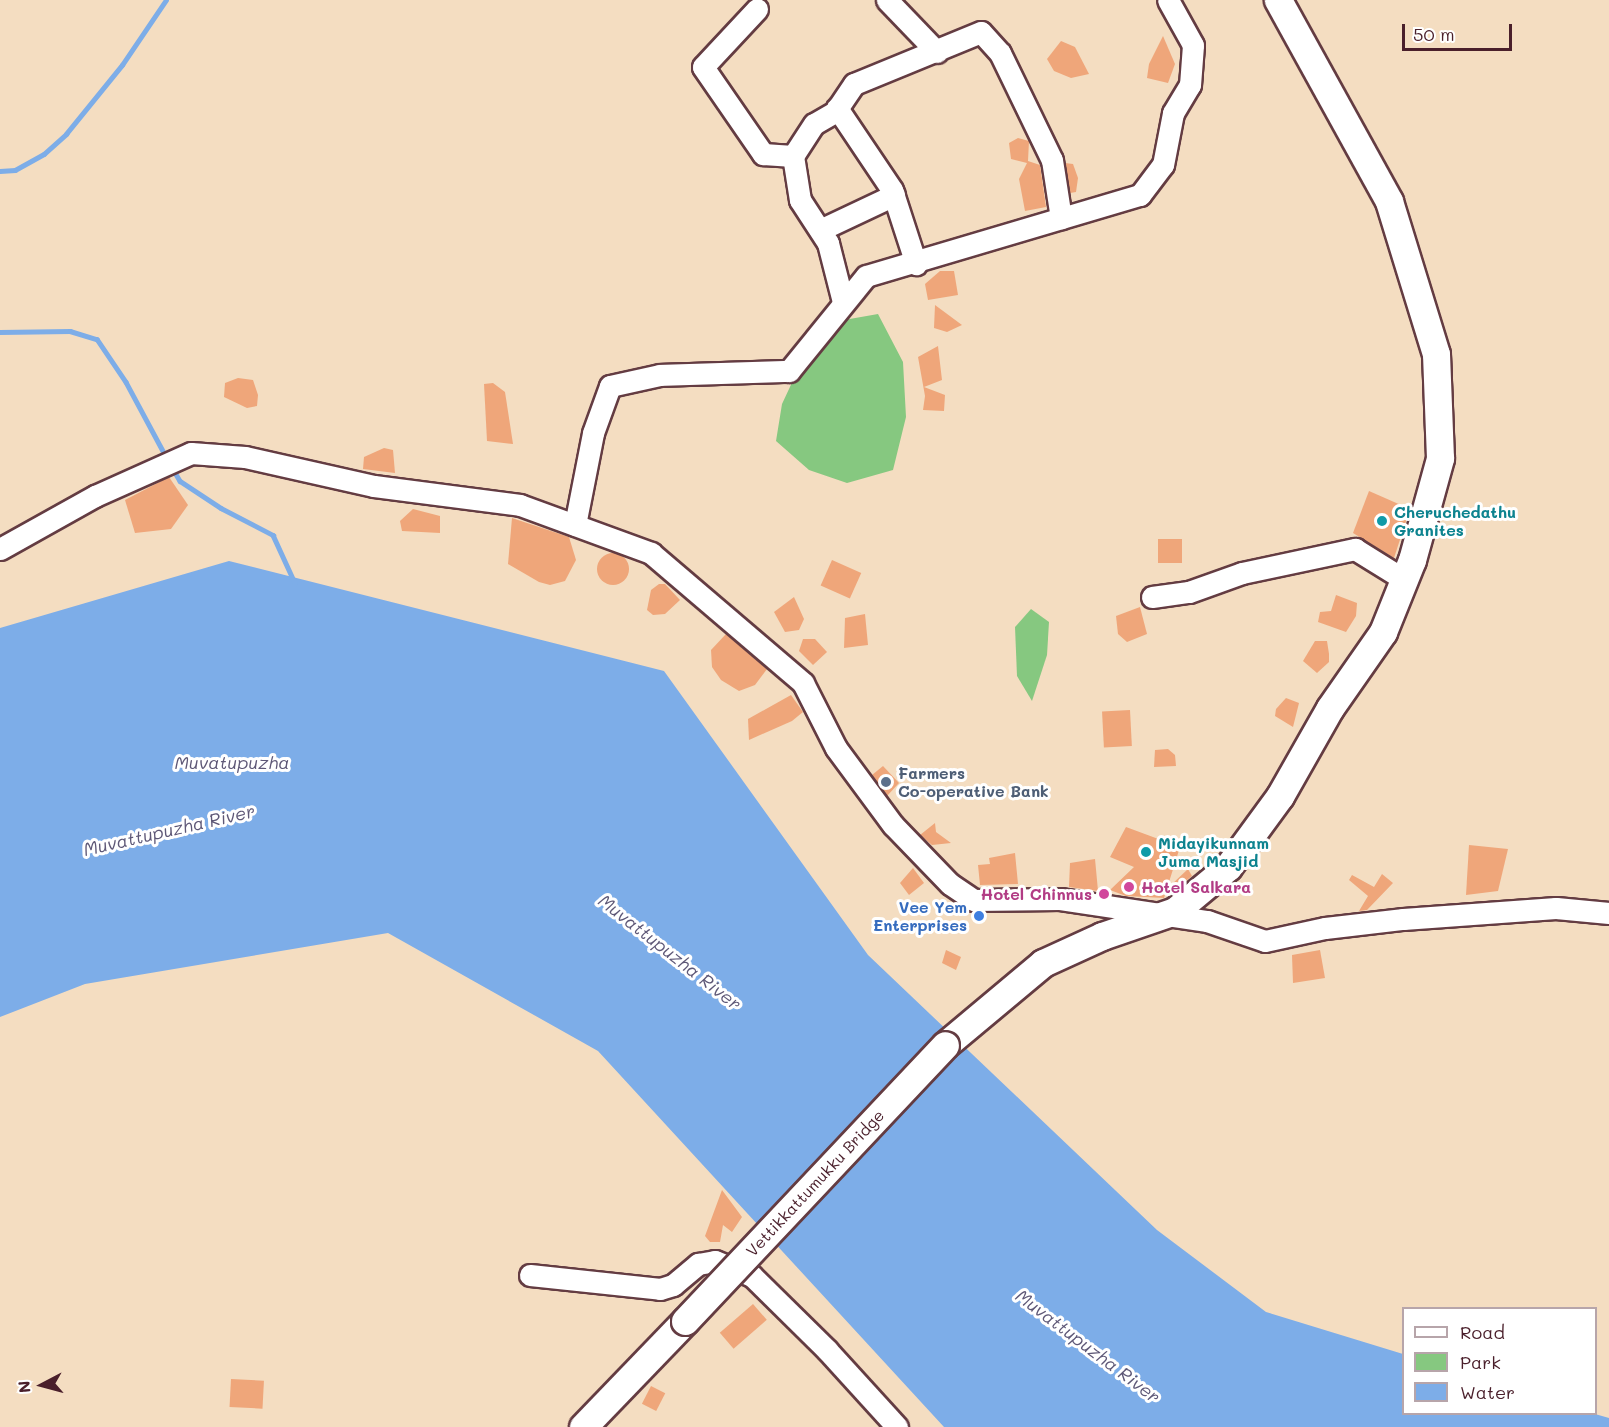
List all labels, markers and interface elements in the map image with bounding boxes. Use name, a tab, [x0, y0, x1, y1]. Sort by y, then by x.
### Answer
scale bar	[1405, 12, 1514, 50]
text: 50 m	[1413, 22, 1455, 46]
place label: Cheruchedathu Granites	[1394, 502, 1516, 540]
marker: Cheruchedathu Granites	[1375, 514, 1389, 528]
water label: Muvatupuzha	[174, 751, 290, 773]
place label: Farmers Co-operative Bank	[898, 763, 1049, 801]
marker: Farmers Co-operative Bank	[879, 775, 893, 789]
water label: Muvattupuzha River	[81, 800, 257, 860]
place label: Midayikunnam Juma Masjid	[1158, 833, 1269, 871]
marker: Midayikunnam Juma Masjid	[1139, 845, 1153, 859]
place label: Hotel Salkara	[1141, 877, 1251, 897]
marker: Hotel Salkara	[1122, 880, 1136, 894]
place label: Hotel Chinnus	[981, 884, 1092, 904]
marker: Hotel Chinnus	[1097, 887, 1111, 901]
water label: Muvattupuzha River	[594, 889, 746, 1015]
place label: Vee Yem Enterprises	[873, 897, 967, 935]
marker: Vee Yem Enterprises	[972, 909, 986, 923]
street label: Vettikkattumukku Bridge	[742, 1106, 888, 1260]
water label: Muvattupuzha River	[1011, 1285, 1165, 1407]
legend	[1402, 1307, 1597, 1415]
text: Road	[1460, 1320, 1505, 1344]
text: Park	[1460, 1350, 1501, 1374]
north arrow	[12, 1355, 72, 1415]
text: N	[13, 1380, 35, 1394]
text: Water	[1460, 1380, 1515, 1404]

